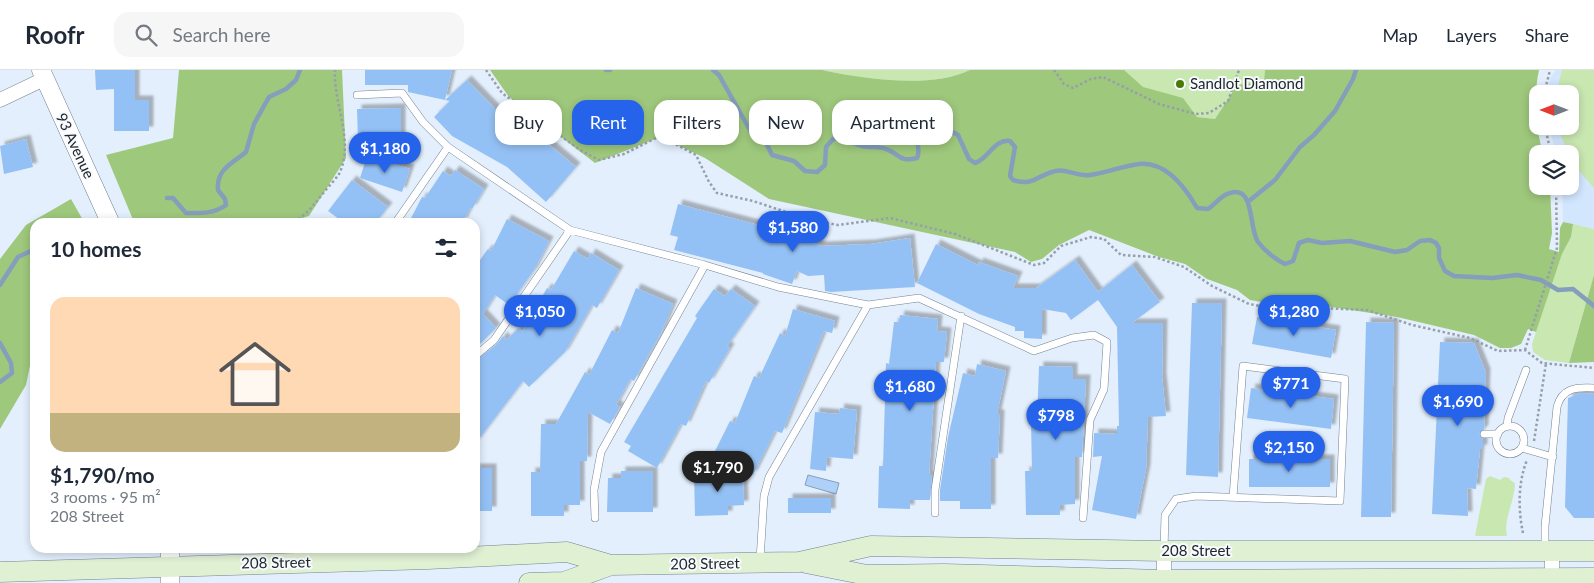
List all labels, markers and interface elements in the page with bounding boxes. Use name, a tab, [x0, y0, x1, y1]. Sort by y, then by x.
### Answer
search box	[114, 12, 464, 57]
text: Roofr	[25, 20, 84, 49]
icon: search	[132, 21, 160, 49]
text: Search here	[172, 23, 270, 46]
text: Map	[1382, 24, 1418, 46]
text: Layers	[1446, 24, 1497, 46]
text: Share	[1525, 24, 1569, 46]
place label: Sandlot Diamond	[1190, 74, 1303, 92]
marker: Sandlot Diamond	[1174, 78, 1186, 90]
north arrow	[1529, 85, 1579, 135]
map controls	[1529, 85, 1579, 195]
chip: Buy	[495, 100, 562, 145]
chip: Rent	[572, 100, 644, 145]
chip: Filters	[654, 100, 739, 145]
chip: New	[749, 100, 822, 145]
chip: Apartment	[832, 100, 953, 145]
street label: 93 Avenue	[53, 110, 99, 181]
pin: $1,180	[344, 132, 426, 174]
text: $1,180	[360, 138, 410, 157]
button: layers	[1529, 145, 1579, 195]
pin: $1,580	[752, 210, 834, 253]
text: $1,580	[768, 217, 818, 236]
icon: filters	[432, 234, 460, 262]
text: 10 homes	[50, 236, 141, 261]
pin: $1,050	[499, 294, 581, 337]
pin: $1,280	[1253, 294, 1335, 337]
text: $1,050	[515, 301, 565, 320]
text: $1,280	[1269, 301, 1319, 320]
icon: home	[210, 329, 300, 419]
pin: $771	[1261, 366, 1321, 409]
pin: $1,680	[869, 370, 951, 412]
text: $771	[1272, 373, 1310, 392]
text: $1,680	[885, 376, 935, 395]
pin: $1,690	[1417, 384, 1499, 427]
text: $1,690	[1433, 391, 1483, 410]
pin: $798	[1026, 398, 1086, 441]
text: $798	[1037, 405, 1075, 424]
pin: $2,150	[1248, 430, 1330, 473]
text: $2,150	[1264, 437, 1314, 456]
pin: $1,790	[677, 450, 759, 493]
text: $1,790	[693, 457, 743, 476]
text: $1,790/mo	[50, 462, 155, 487]
text: 3 rooms · 95 m²	[50, 487, 161, 506]
text: 208 Street	[50, 506, 124, 525]
street label: 208 Street	[1161, 541, 1231, 559]
street label: 208 Street	[241, 552, 311, 572]
street label: 208 Street	[670, 553, 740, 573]

